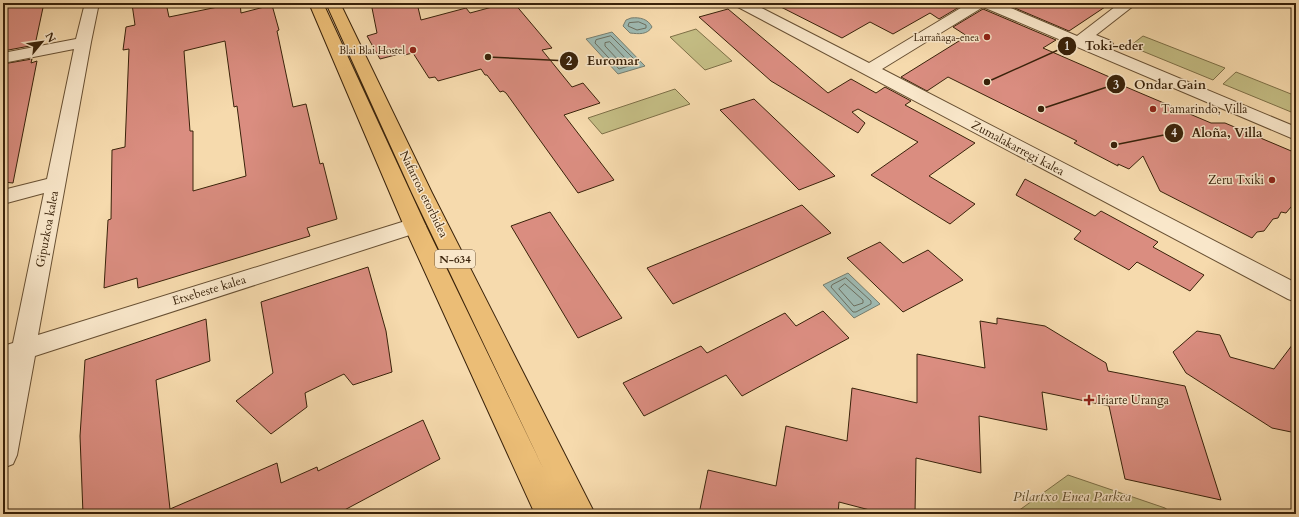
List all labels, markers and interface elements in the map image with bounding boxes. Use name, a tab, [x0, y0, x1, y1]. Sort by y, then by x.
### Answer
north arrow	[22, 22, 62, 62]
text: N	[41, 30, 59, 46]
place label: Larrañaga-enea	[914, 31, 980, 45]
marker: Larrañaga-enea	[982, 32, 992, 42]
callout: Toki-eder	[1057, 33, 1151, 58]
text: Toki-eder	[1085, 37, 1144, 55]
text: 1	[1064, 38, 1070, 54]
place label: Blai Blai Hostel	[339, 44, 405, 58]
marker: Blai Blai Hostel	[408, 45, 418, 55]
callout: Euromar	[559, 48, 647, 73]
text: Euromar	[587, 52, 640, 70]
text: 2	[566, 53, 572, 69]
callout: Ondar Gain	[1106, 72, 1214, 97]
text: Ondar Gain	[1134, 76, 1207, 94]
text: 3	[1113, 77, 1119, 93]
place label: Tamarindo, Villa	[1161, 101, 1248, 117]
marker: Tamarindo, Villa	[1148, 104, 1158, 114]
street label: Zumalakarregi kalea	[969, 117, 1068, 180]
callout: Aloña, Villa	[1164, 120, 1271, 145]
text: Aloña, Villa	[1192, 124, 1263, 142]
text: 4	[1171, 125, 1177, 141]
street label: Nafarroa etorbidea	[396, 148, 452, 241]
place label: Zeru Txiki	[1208, 172, 1265, 188]
marker: Zeru Txiki	[1267, 175, 1277, 185]
street label: Gipuzkoa kalea	[32, 188, 62, 269]
road number: N-634	[435, 250, 475, 268]
street label: Etxebeste kalea	[170, 271, 249, 309]
place label: Iriarte Uranga	[1097, 392, 1170, 408]
marker: Iriarte Uranga	[1084, 395, 1094, 405]
park label: Pilartxo Enea Parkea	[1013, 487, 1131, 506]

